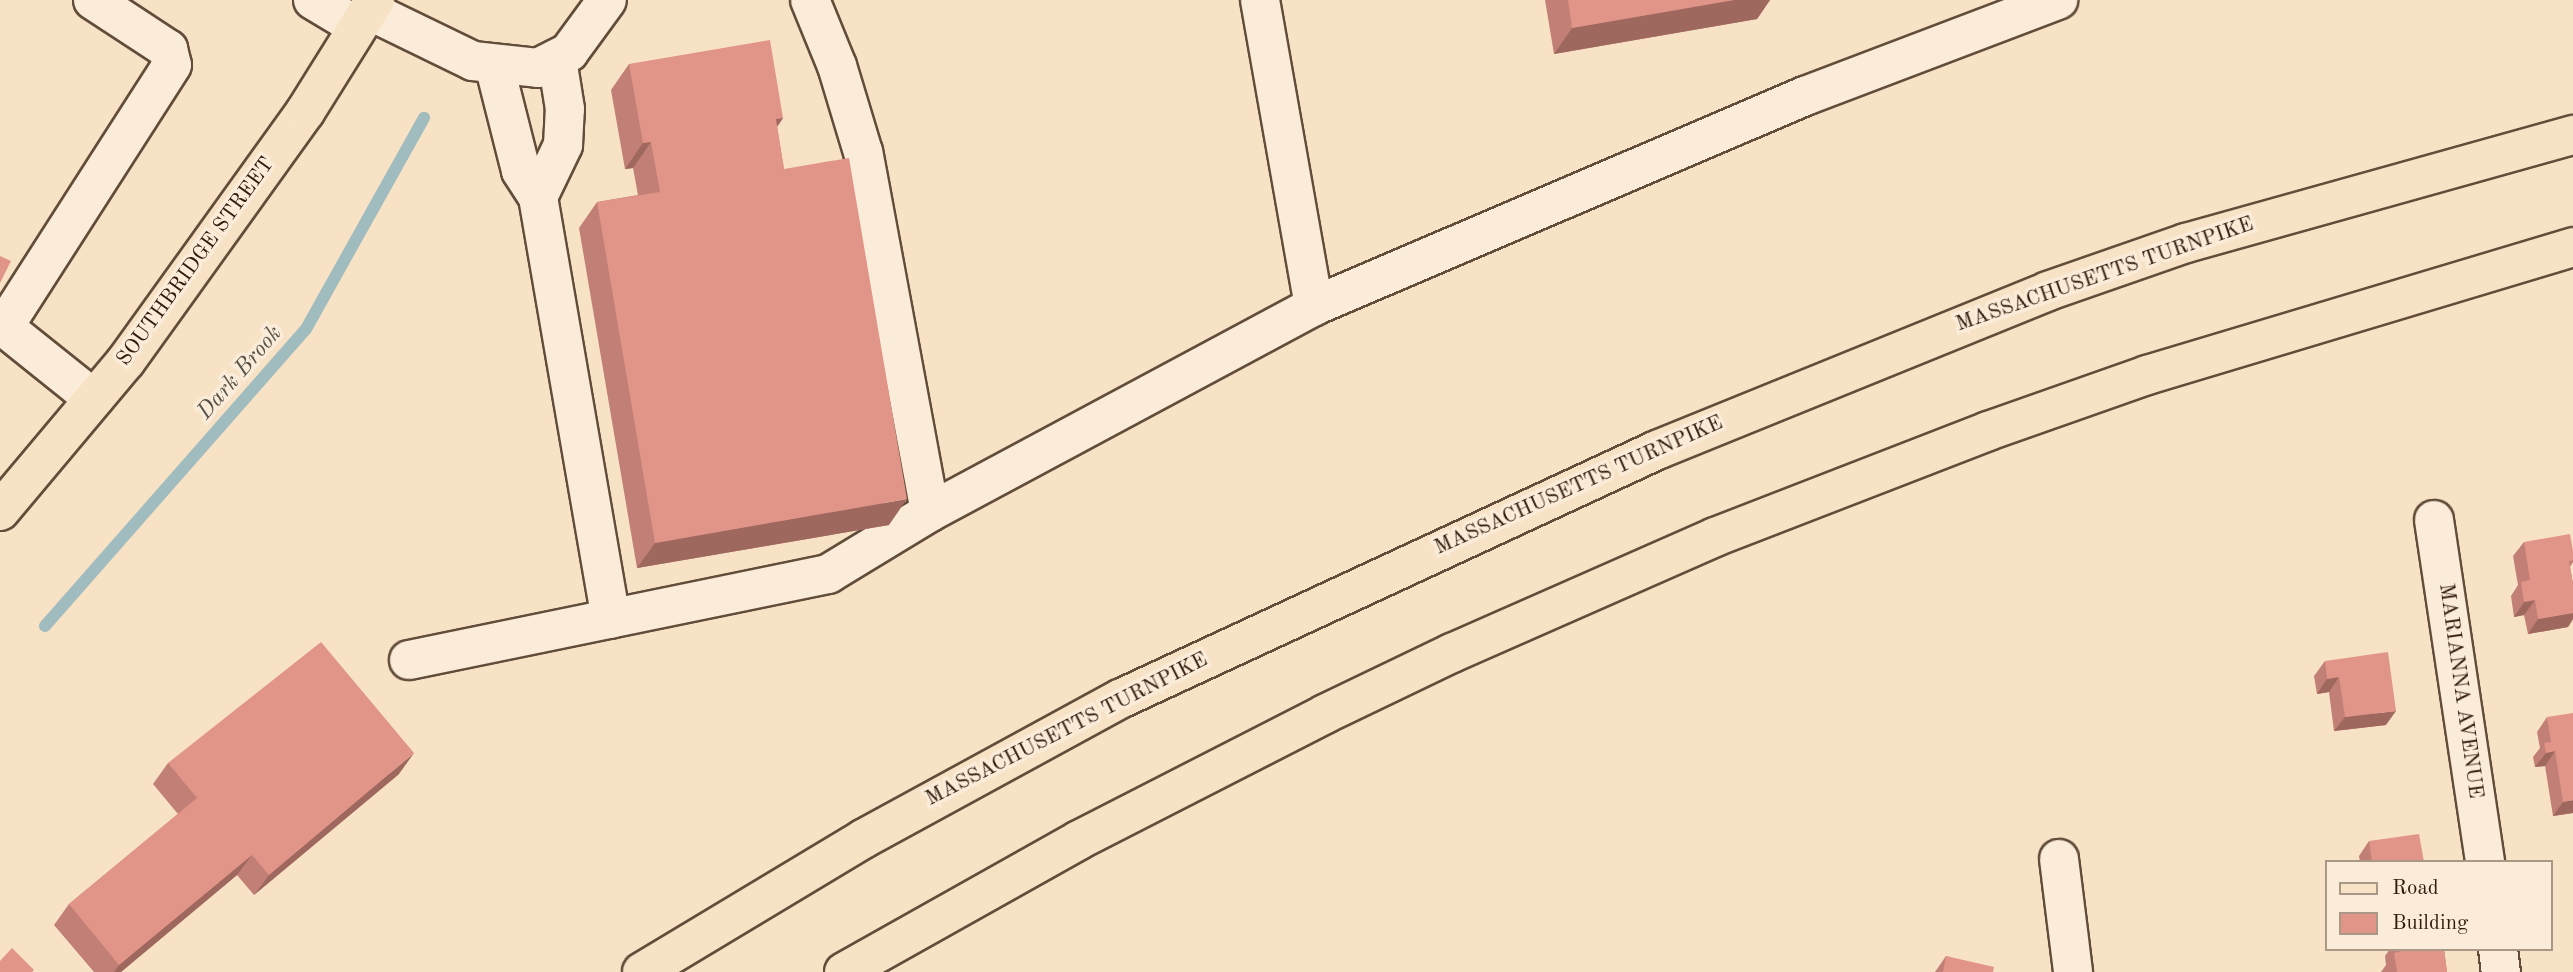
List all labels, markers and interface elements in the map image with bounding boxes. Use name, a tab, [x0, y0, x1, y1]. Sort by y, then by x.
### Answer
street label: SOUTHBRIDGE STREET	[112, 153, 280, 371]
street label: MASSACHUSETTS TURNPIKE	[1953, 212, 2257, 338]
water label: Dark Brook	[192, 320, 288, 426]
street label: MASSACHUSETTS TURNPIKE	[1431, 411, 1727, 561]
street label: MARIANNA AVENUE	[2432, 582, 2488, 800]
street label: MASSACHUSETTS TURNPIKE	[922, 648, 1212, 812]
legend	[2324, 860, 2552, 951]
text: Road	[2392, 878, 2439, 899]
text: Building	[2392, 913, 2468, 934]

